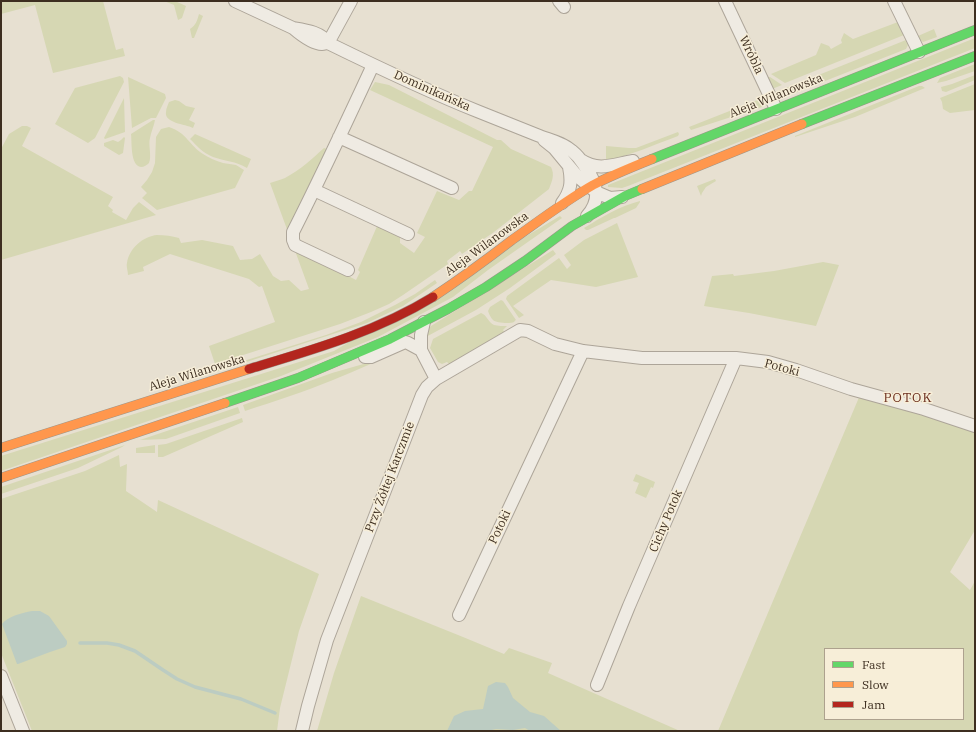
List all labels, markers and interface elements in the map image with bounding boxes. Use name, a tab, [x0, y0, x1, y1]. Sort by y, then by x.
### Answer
street label: Wróbla	[736, 34, 766, 76]
street label: Dominikańska	[391, 68, 473, 114]
street label: Aleja Wilanowska	[727, 71, 825, 121]
street label: Aleja Wilanowska	[442, 209, 532, 279]
street label: Aleja Wilanowska	[147, 352, 247, 394]
street label: Potoki	[763, 356, 801, 380]
district label: POTOK	[883, 390, 933, 406]
street label: Przy Żółtej Karczmie	[362, 420, 418, 534]
street label: Cichy Potok	[646, 488, 686, 554]
street label: Potoki	[486, 508, 514, 546]
legend	[824, 648, 964, 720]
text: Fast	[862, 657, 886, 672]
text: Slow	[862, 677, 889, 692]
text: Jam	[862, 697, 885, 712]

